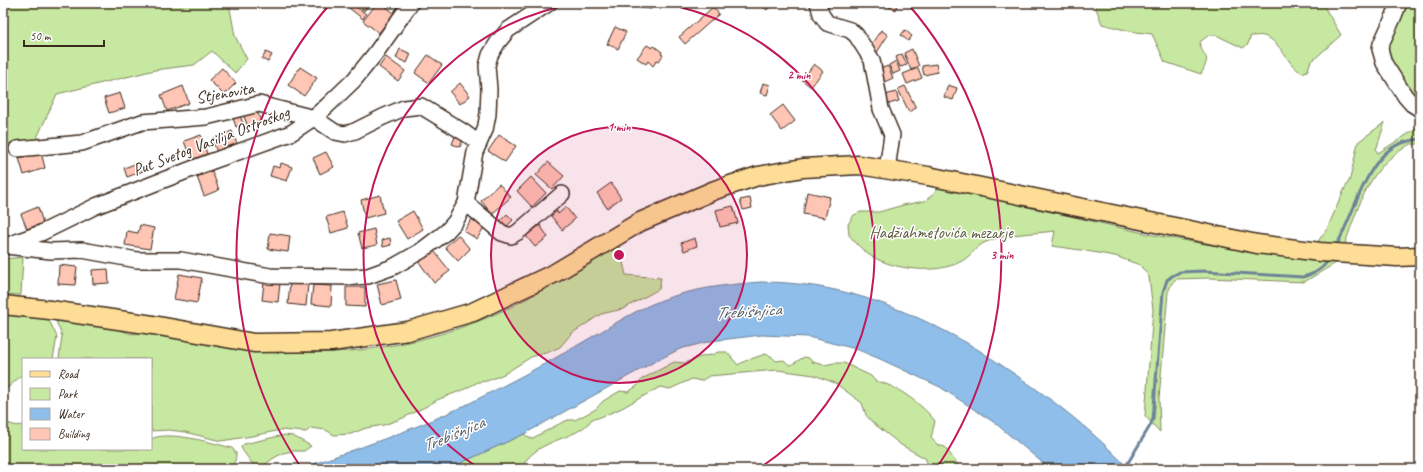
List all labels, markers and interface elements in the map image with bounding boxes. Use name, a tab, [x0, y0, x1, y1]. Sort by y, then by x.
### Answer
scale bar	[24, 22, 104, 48]
text: 50 m	[30, 28, 52, 44]
text: 2 min	[788, 67, 811, 83]
street label: Stjenovita	[194, 77, 257, 108]
street label: Put Svetog Vasilija Ostroškog	[130, 101, 294, 180]
text: 1 min	[608, 119, 631, 135]
park label: Hadžiahmetovića mezarje	[869, 222, 1014, 243]
text: 3 min	[991, 247, 1014, 263]
centre of rings	[612, 248, 626, 262]
water label: Trebišnjica	[715, 298, 783, 324]
legend	[22, 358, 152, 450]
text: Road	[58, 366, 80, 382]
text: Park	[58, 386, 79, 402]
text: Water	[58, 406, 86, 422]
water label: Trebišnjica	[419, 410, 489, 457]
text: Building	[58, 426, 90, 442]

